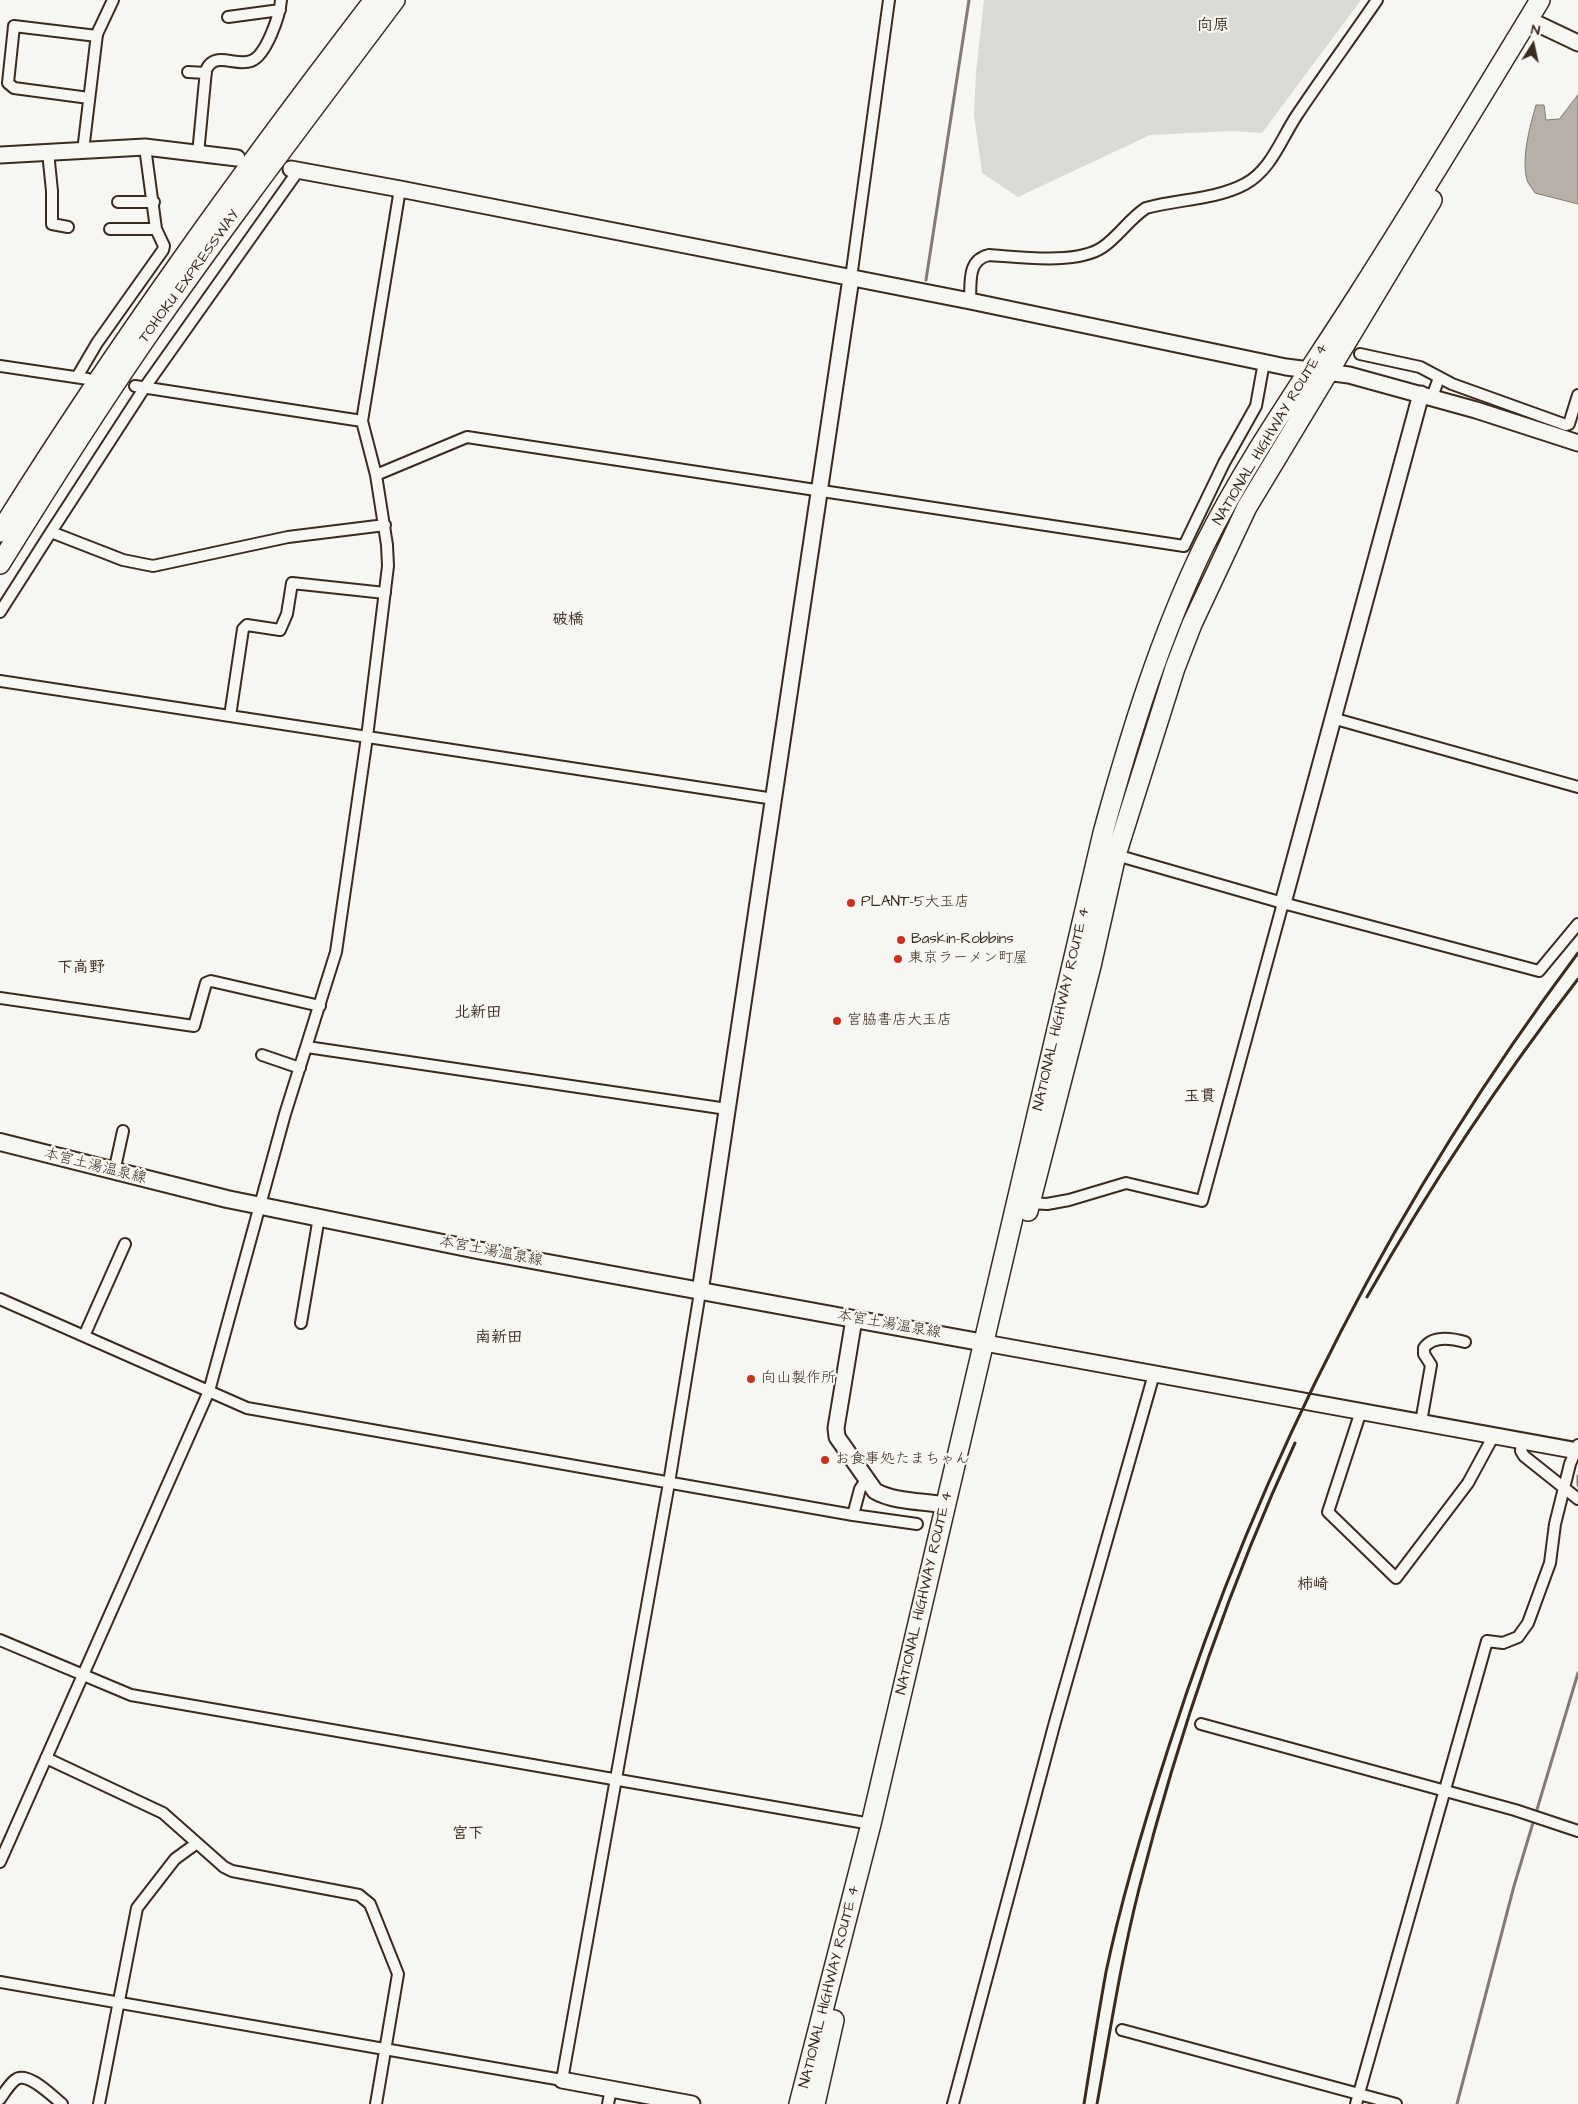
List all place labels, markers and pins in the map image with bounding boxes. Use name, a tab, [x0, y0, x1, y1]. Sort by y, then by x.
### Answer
place label: PLANT-5大玉店	[861, 894, 970, 912]
marker: PLANT-5大玉店	[845, 897, 857, 909]
place label: Baskin-Robbins	[911, 931, 1014, 949]
marker: Baskin-Robbins	[895, 934, 907, 946]
place label: 東京ラーメン町屋	[908, 950, 1028, 968]
marker: 東京ラーメン町屋	[892, 953, 904, 965]
place label: 宮脇書店大玉店	[847, 1012, 952, 1030]
marker: 宮脇書店大玉店	[831, 1015, 843, 1027]
place label: 向山製作所	[761, 1370, 836, 1388]
marker: 向山製作所	[745, 1373, 757, 1385]
place label: お食事処たまちゃん	[835, 1451, 970, 1469]
marker: お食事処たまちゃん	[819, 1454, 831, 1466]

